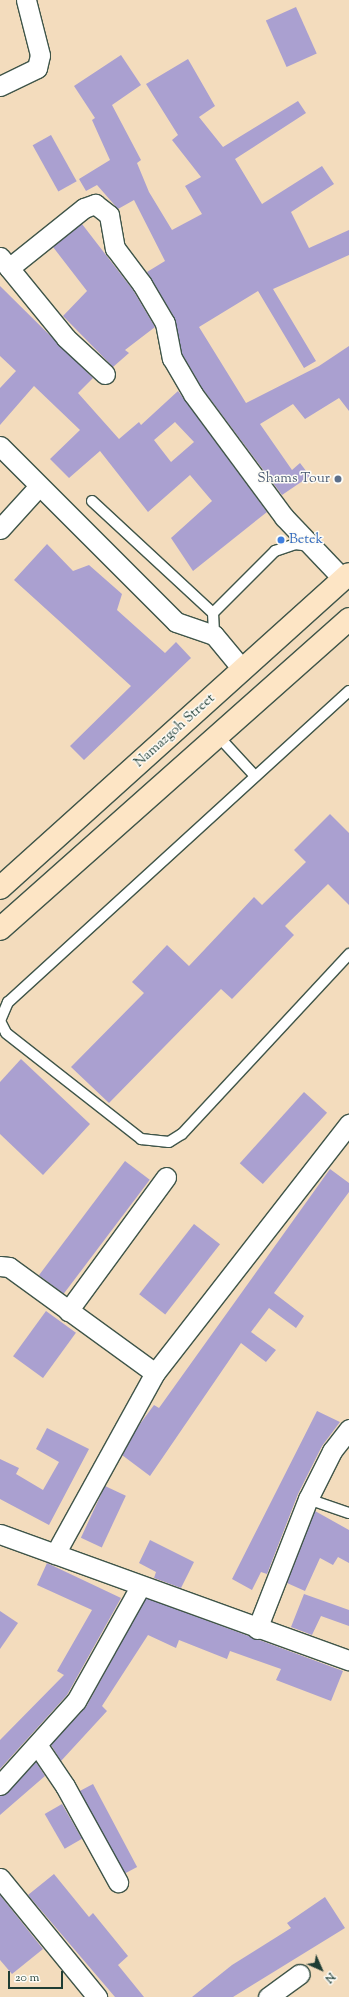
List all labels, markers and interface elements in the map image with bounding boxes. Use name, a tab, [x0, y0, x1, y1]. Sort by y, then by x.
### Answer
place label: Shams Tour	[257, 471, 330, 487]
marker: Shams Tour	[333, 474, 343, 484]
place label: Betek	[289, 532, 323, 548]
marker: Betek	[276, 535, 286, 545]
street label: Namazgoh Street	[131, 690, 219, 772]
north arrow	[301, 1949, 341, 1989]
scale bar	[10, 1963, 65, 1989]
text: 20 m	[15, 1969, 39, 1987]
text: N	[321, 1969, 338, 1986]

